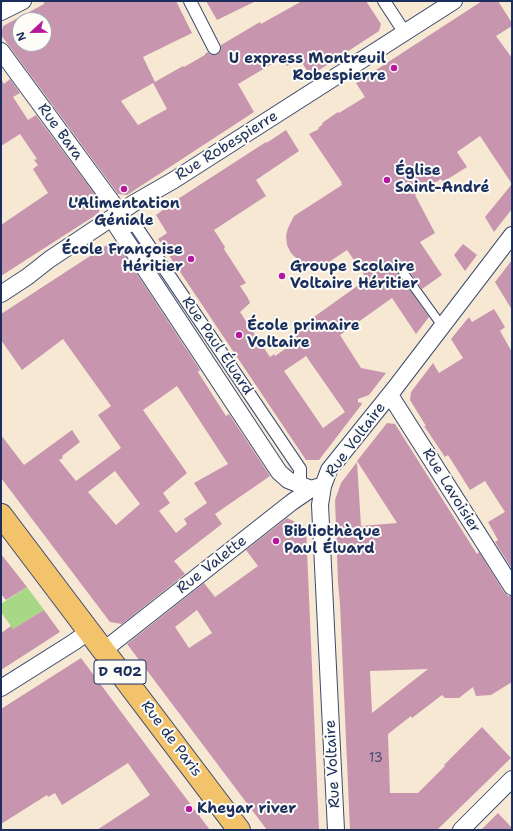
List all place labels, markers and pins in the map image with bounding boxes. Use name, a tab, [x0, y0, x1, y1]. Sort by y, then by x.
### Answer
place label: U express Montreuil Robespierre	[229, 50, 386, 85]
marker: U express Montreuil Robespierre	[389, 63, 399, 73]
place label: Église Saint-André	[395, 162, 489, 197]
marker: Église Saint-André	[382, 175, 392, 185]
marker: L'Alimentation Géniale	[119, 184, 129, 194]
place label: L'Alimentation Géniale	[68, 195, 180, 230]
place label: École Françoise Héritier	[62, 241, 183, 276]
marker: École Françoise Héritier	[186, 254, 196, 264]
place label: Groupe Scolaire Voltaire Héritier	[290, 258, 418, 293]
marker: Groupe Scolaire Voltaire Héritier	[277, 271, 287, 281]
place label: École primaire Voltaire	[247, 317, 360, 352]
marker: École primaire Voltaire	[234, 330, 244, 340]
place label: Bibliothèque Paul Éluard	[284, 523, 381, 558]
marker: Bibliothèque Paul Éluard	[271, 536, 281, 546]
place label: Kheyar river	[197, 800, 296, 818]
marker: Kheyar river	[184, 804, 194, 814]

